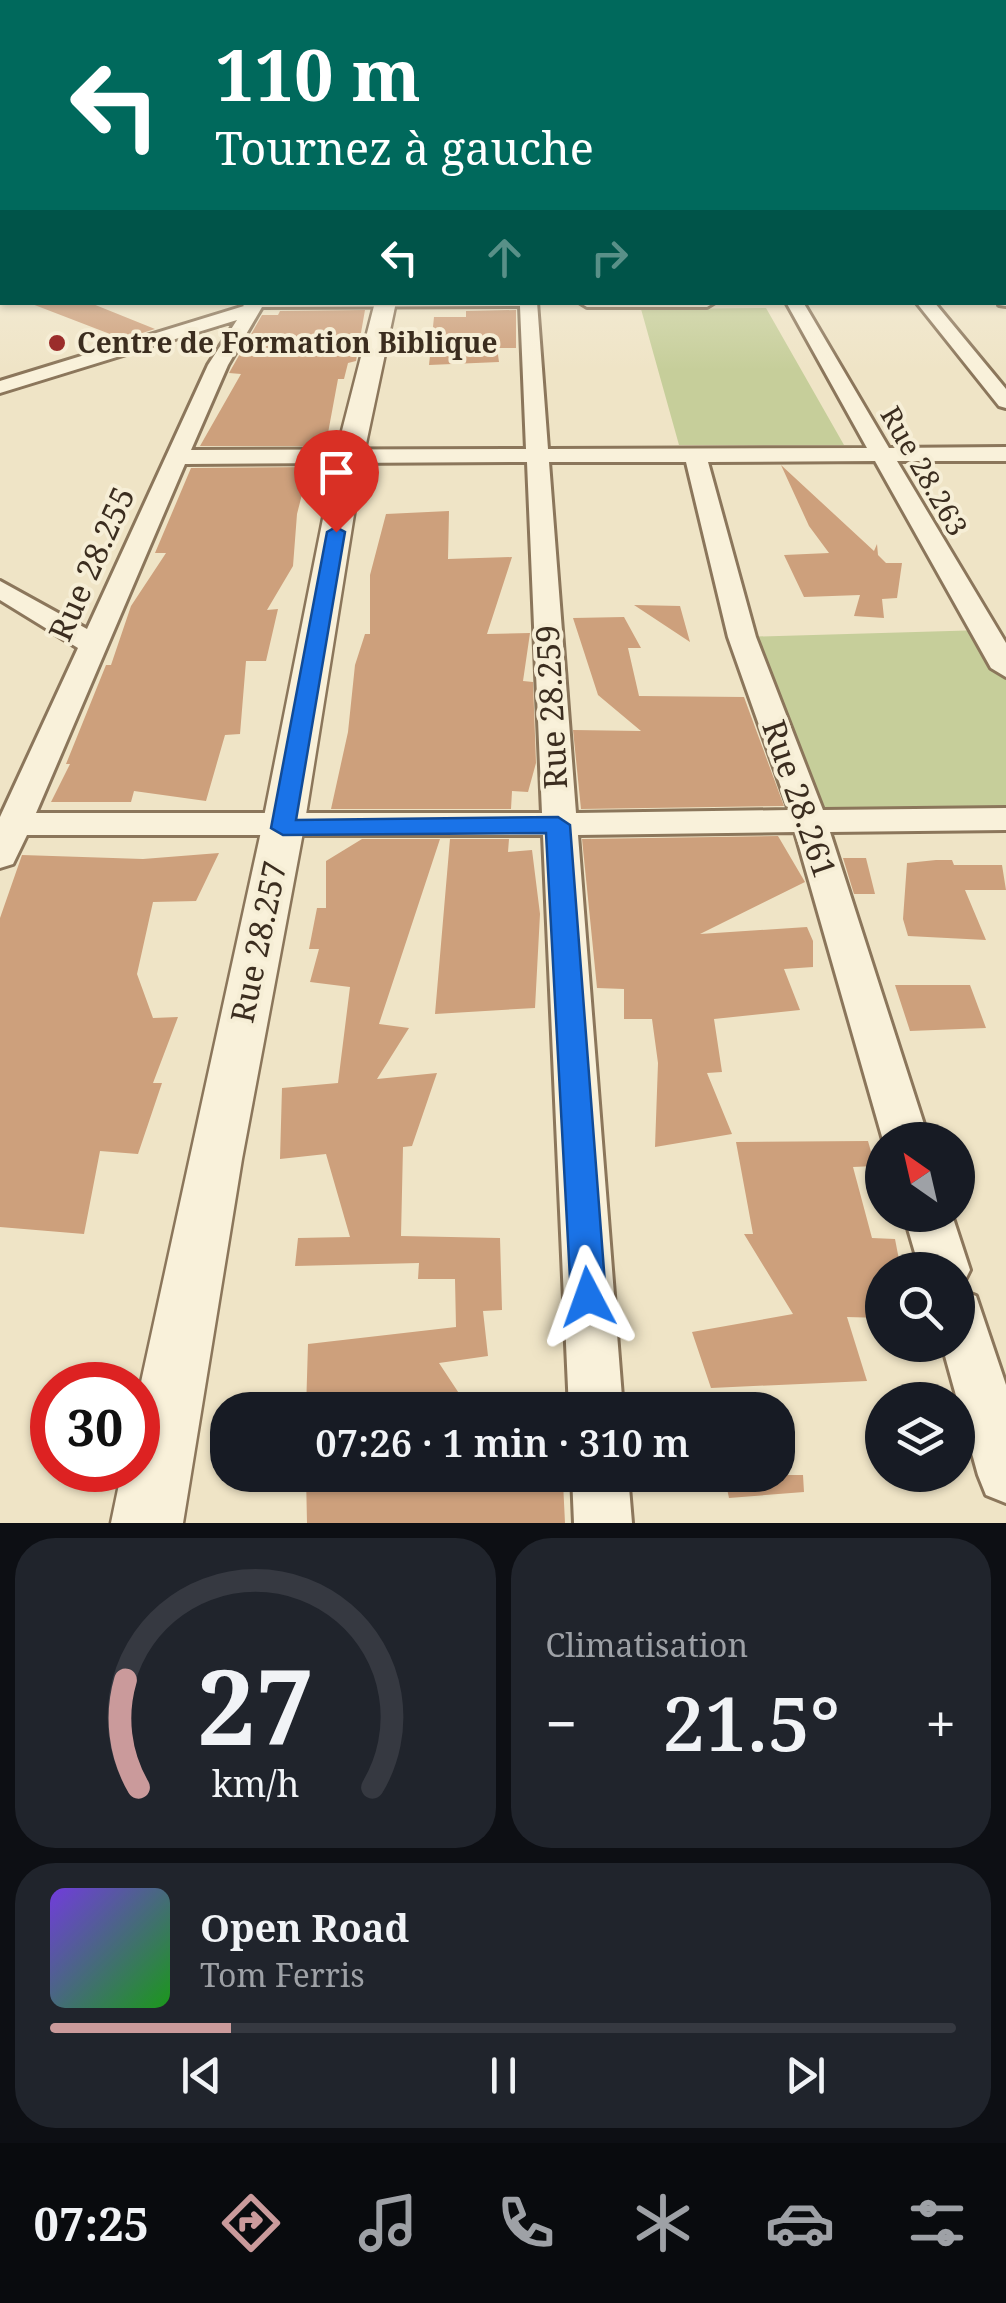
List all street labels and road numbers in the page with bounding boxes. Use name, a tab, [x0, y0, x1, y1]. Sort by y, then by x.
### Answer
street label: Rue 28.263	[872, 399, 977, 542]
street label: Rue 28.255	[38, 480, 144, 647]
street label: Rue 28.259	[525, 624, 576, 790]
street label: Rue 28.261	[753, 714, 847, 883]
street label: Rue 28.257	[219, 857, 296, 1026]

